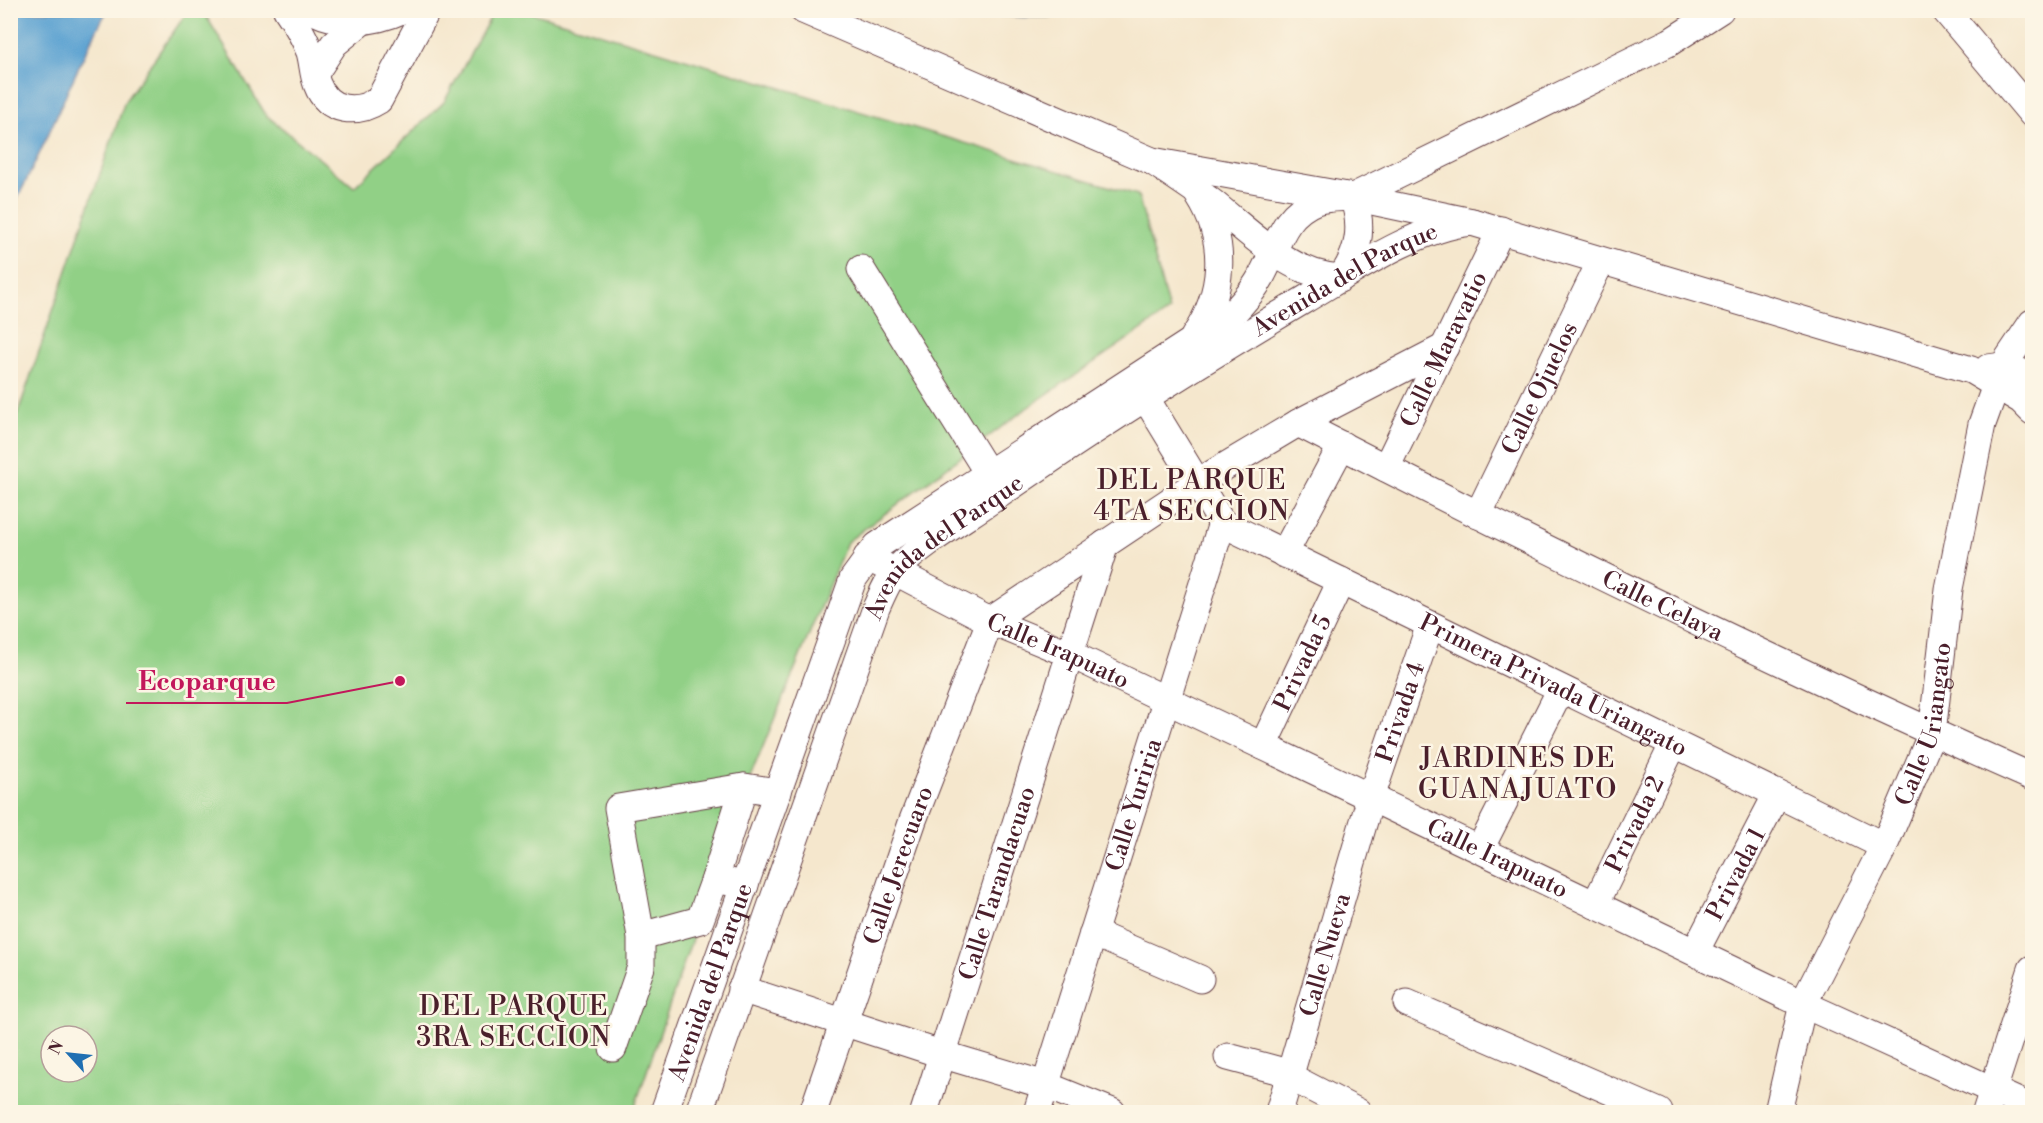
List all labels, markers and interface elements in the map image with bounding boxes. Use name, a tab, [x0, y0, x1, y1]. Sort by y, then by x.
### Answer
street label: Avenida del Parque	[1246, 217, 1442, 344]
street label: Calle Maravatio	[1394, 267, 1495, 432]
street label: Calle Ojuelos	[1496, 317, 1585, 460]
district label: DEL PARQUE 4TA SECCION	[1094, 464, 1290, 529]
street label: Avenida del Parque	[859, 468, 1029, 625]
street label: Calle Celaya	[1597, 564, 1729, 649]
street label: Calle Irapuato	[982, 607, 1134, 696]
street label: Primera Privada Uriangato	[1414, 608, 1692, 764]
street label: Privada 5	[1268, 610, 1339, 716]
street label: Calle Uriangato	[1889, 641, 1959, 811]
street label: Privada 4	[1370, 658, 1432, 767]
callout: Ecoparque	[126, 659, 287, 703]
text: Ecoparque	[138, 666, 276, 698]
street label: Calle Yuriria	[1100, 734, 1170, 875]
district label: JARDINES DE GUANAJUATO	[1418, 742, 1618, 807]
street label: Privada 2	[1599, 771, 1672, 878]
street label: Calle Jerecuaro	[857, 782, 941, 949]
street label: Calle Tarandacuao	[953, 783, 1043, 984]
street label: Calle Irapuato	[1422, 813, 1573, 906]
street label: Privada 1	[1700, 822, 1773, 926]
street label: Avenida del Parque	[662, 879, 760, 1086]
street label: Calle Nueva	[1294, 889, 1358, 1020]
district label: DEL PARQUE 3RA SECCION	[416, 990, 612, 1055]
north arrow	[39, 1024, 99, 1084]
text: N	[45, 1037, 68, 1058]

